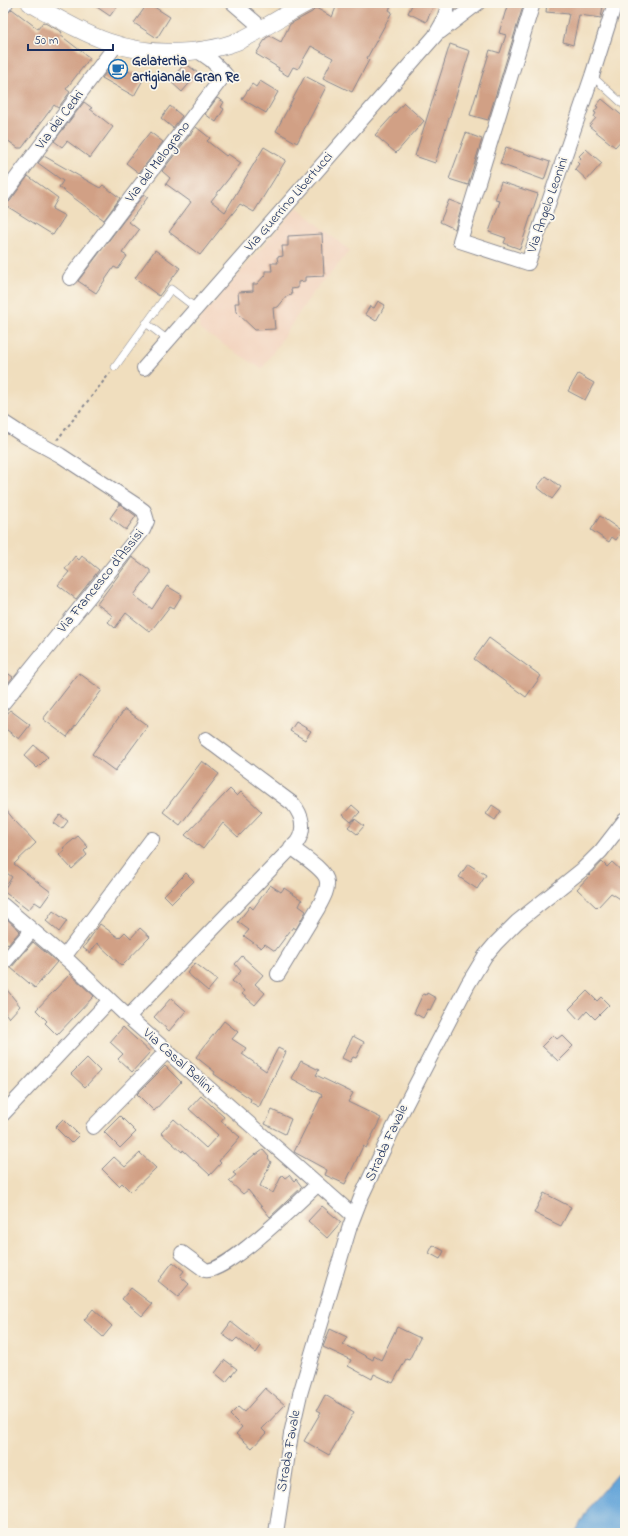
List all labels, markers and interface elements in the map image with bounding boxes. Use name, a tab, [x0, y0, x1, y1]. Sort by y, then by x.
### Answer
scale bar	[28, 26, 113, 52]
text: 50 m	[34, 32, 58, 50]
place label: Gelatertia artigianale Gran Re	[132, 51, 240, 90]
cafe icon: Gelatertia artigianale Gran Re	[107, 58, 129, 80]
street label: Via dei Cedri	[30, 86, 89, 155]
street label: Via del Melograno	[120, 117, 197, 209]
street label: Via Guerrino Libertucci	[239, 148, 338, 257]
street label: Via Angelo Leonini	[522, 154, 575, 257]
street label: Via Francesco d'Assisi	[52, 524, 150, 638]
street label: Via Casal Bellini	[137, 1023, 218, 1099]
street label: Strada Favale	[360, 1100, 414, 1185]
street label: Strada Favale	[271, 1408, 307, 1494]

